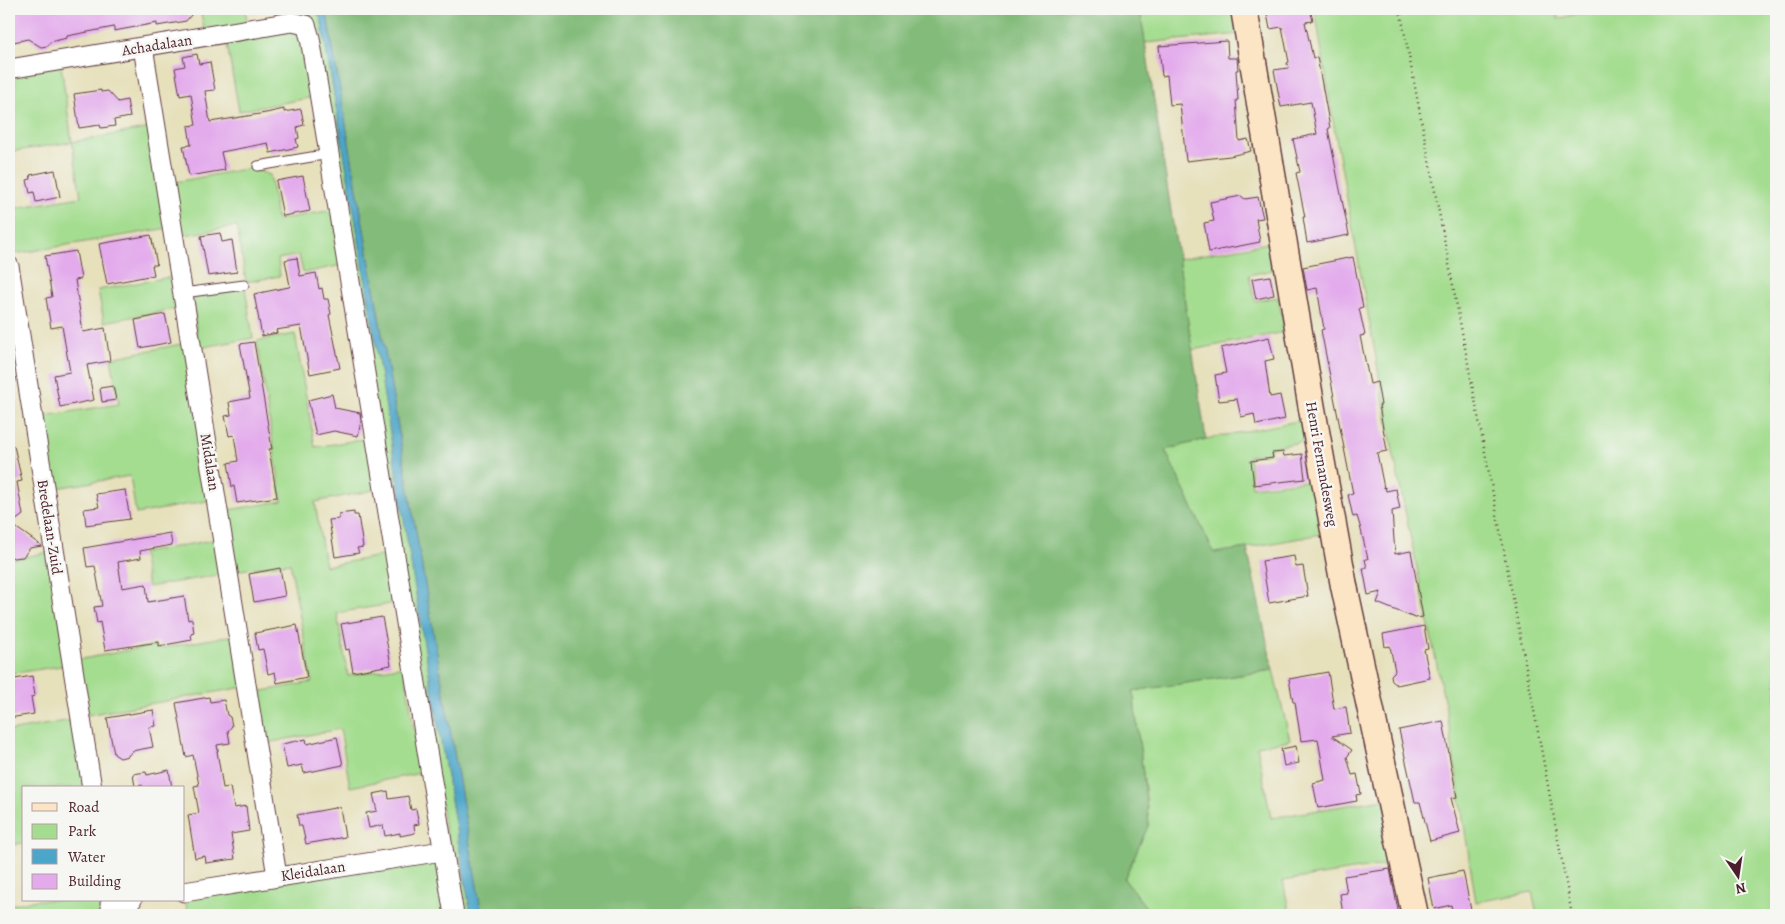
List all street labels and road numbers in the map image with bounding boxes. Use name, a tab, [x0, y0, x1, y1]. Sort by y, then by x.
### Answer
street label: Achadalaan	[119, 30, 194, 61]
street label: Henri Fernandesweg	[1301, 400, 1343, 529]
street label: Midalaan	[196, 432, 224, 492]
street label: Bredelaan-Zuid	[33, 478, 68, 577]
street label: Kleidalaan	[279, 856, 347, 886]

